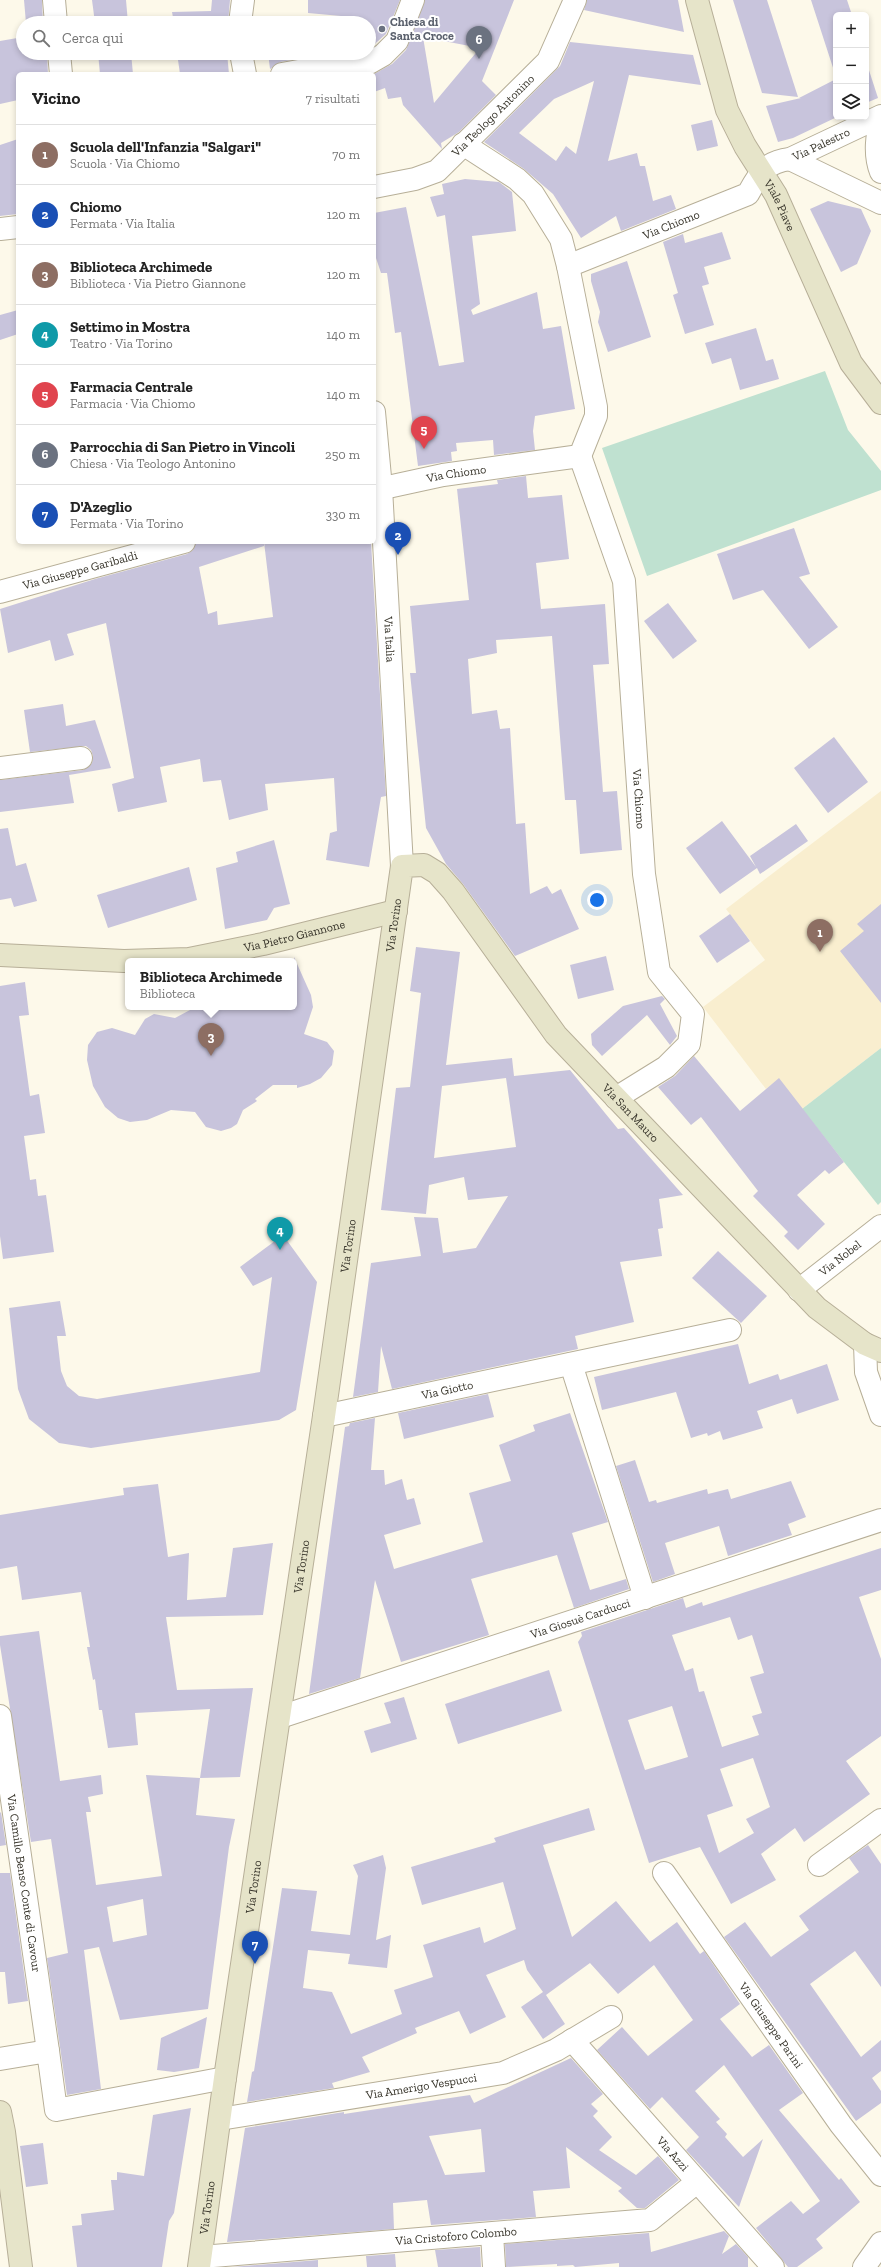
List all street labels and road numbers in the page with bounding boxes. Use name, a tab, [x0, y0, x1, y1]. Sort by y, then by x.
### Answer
street label: Via Teologo Antonino	[448, 72, 537, 160]
street label: Via Palestro	[789, 125, 852, 164]
street label: Viale Piave	[760, 176, 798, 233]
street label: Via Chiomo	[640, 207, 702, 243]
street label: Via Chiomo	[424, 462, 487, 486]
street label: Via Giuseppe Garibaldi	[20, 548, 140, 593]
street label: Via Italia	[381, 615, 398, 663]
street label: Via Chiomo	[630, 768, 648, 829]
street label: Via Torino	[383, 898, 404, 954]
street label: Via Pietro Giannone	[241, 917, 347, 955]
street label: Via San Mauro	[599, 1080, 662, 1145]
street label: Via Torino	[337, 1218, 359, 1274]
street label: Via Nobel	[815, 1237, 864, 1279]
street label: Via Giotto	[419, 1378, 474, 1402]
street label: Via Torino	[290, 1539, 312, 1595]
street label: Via Giosuè Carducci	[528, 1596, 632, 1642]
street label: Via Camillo Benso Conte di Cavour	[4, 1792, 44, 1973]
street label: Via Torino	[243, 1859, 264, 1915]
street label: Via Giuseppe Parini	[735, 1979, 806, 2071]
street label: Via Amerigo Vespucci	[364, 2070, 478, 2102]
street label: Via Azzi	[653, 2133, 692, 2174]
street label: Via Torino	[196, 2180, 218, 2236]
street label: Via Cristoforo Colombo	[394, 2224, 517, 2248]

